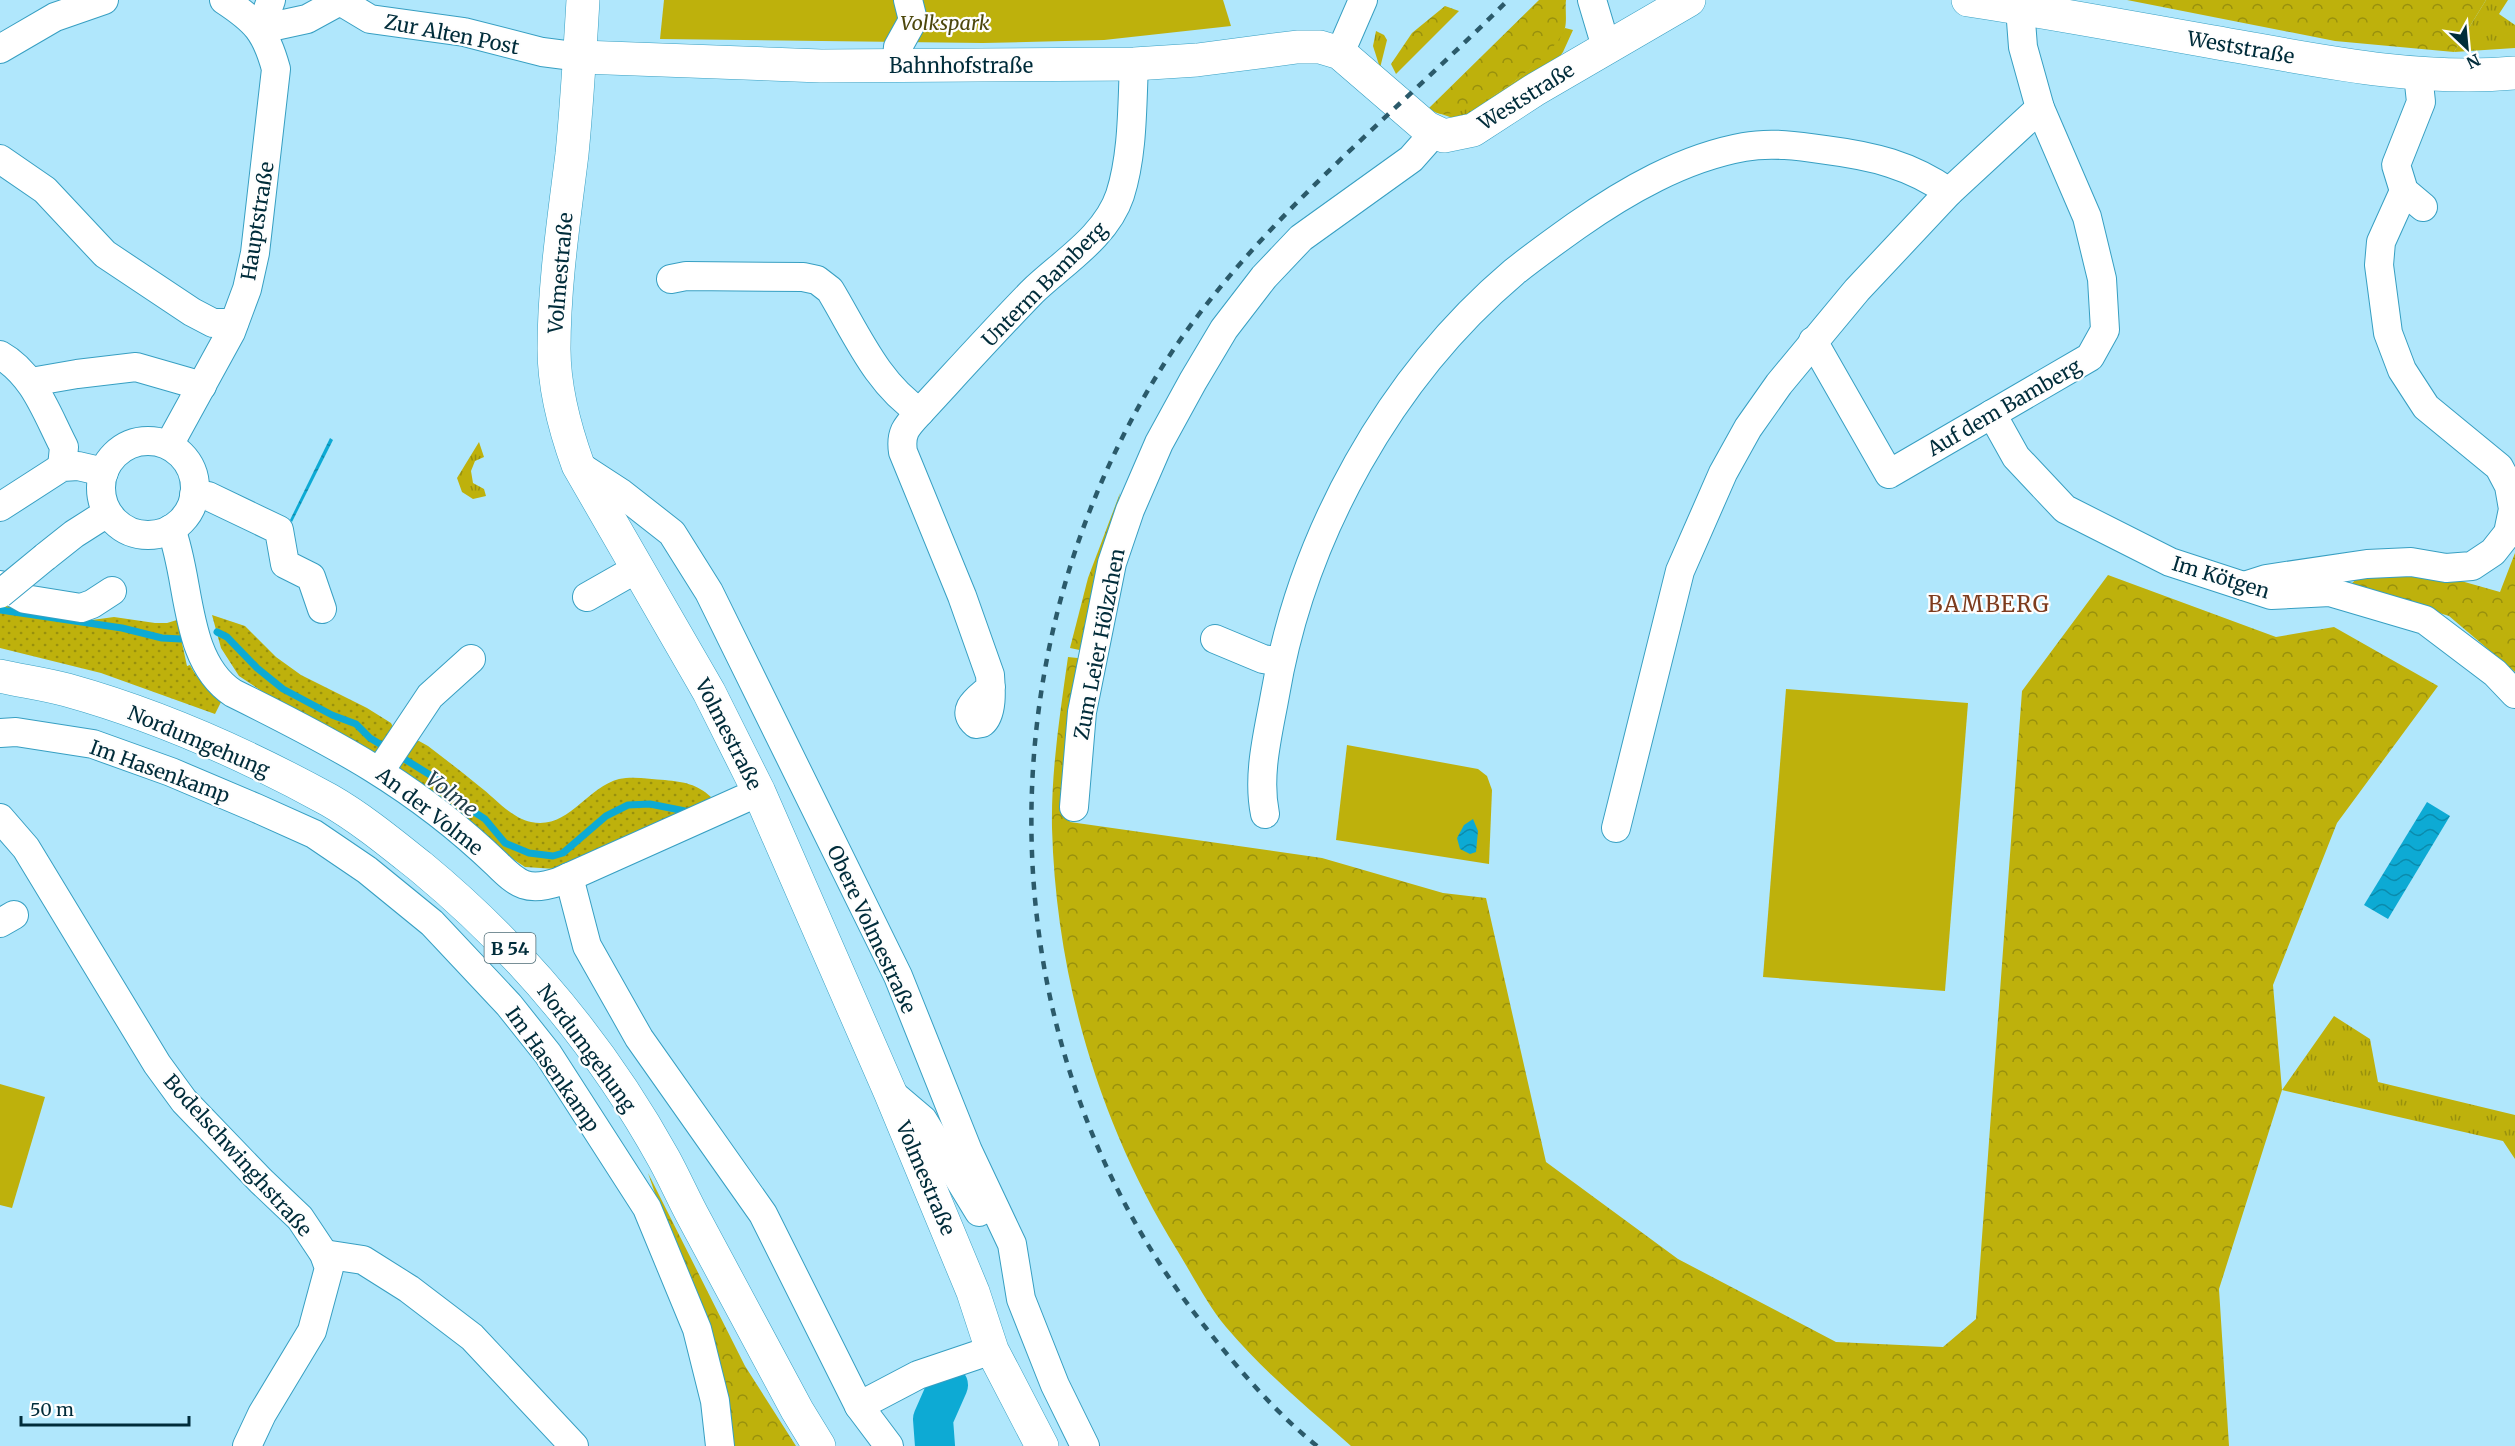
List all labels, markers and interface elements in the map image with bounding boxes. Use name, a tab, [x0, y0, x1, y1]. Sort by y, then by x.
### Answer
street label: Zur Alten Post	[383, 9, 522, 59]
park label: Volkspark	[900, 10, 990, 35]
north arrow	[2437, 18, 2497, 78]
street label: Weststraße	[2184, 25, 2297, 69]
text: N	[2463, 50, 2484, 73]
street label: Bahnhofstraße	[889, 53, 1033, 78]
street label: Weststraße	[1473, 57, 1579, 136]
street label: Hauptstraße	[235, 160, 279, 282]
street label: Volmestraße	[542, 211, 578, 336]
street label: Unterm Bamberg	[976, 216, 1112, 352]
street label: Auf dem Bamberg	[1922, 353, 2085, 462]
street label: Zum Leier Hölzchen	[1068, 546, 1130, 742]
street label: Im Kötgen	[2169, 550, 2273, 604]
district label: BAMBERG	[1928, 590, 2050, 618]
street label: Volmestraße	[690, 673, 768, 794]
street label: Nordumgehung	[124, 700, 274, 782]
street label: Im Hasenkamp	[87, 734, 233, 808]
street label: An der Volme	[371, 761, 488, 860]
water label: Volme	[420, 765, 484, 823]
street label: Obere Volmestraße	[822, 841, 922, 1017]
road number: B 54	[484, 933, 536, 963]
street label: Nordumgehung	[532, 979, 642, 1117]
street label: Im Hasenkamp	[501, 1002, 605, 1136]
street label: Bodelschwinghstraße	[158, 1069, 318, 1241]
street label: Volmestraße	[890, 1116, 961, 1239]
scale bar	[21, 1389, 189, 1427]
text: 50 m	[30, 1398, 74, 1421]

